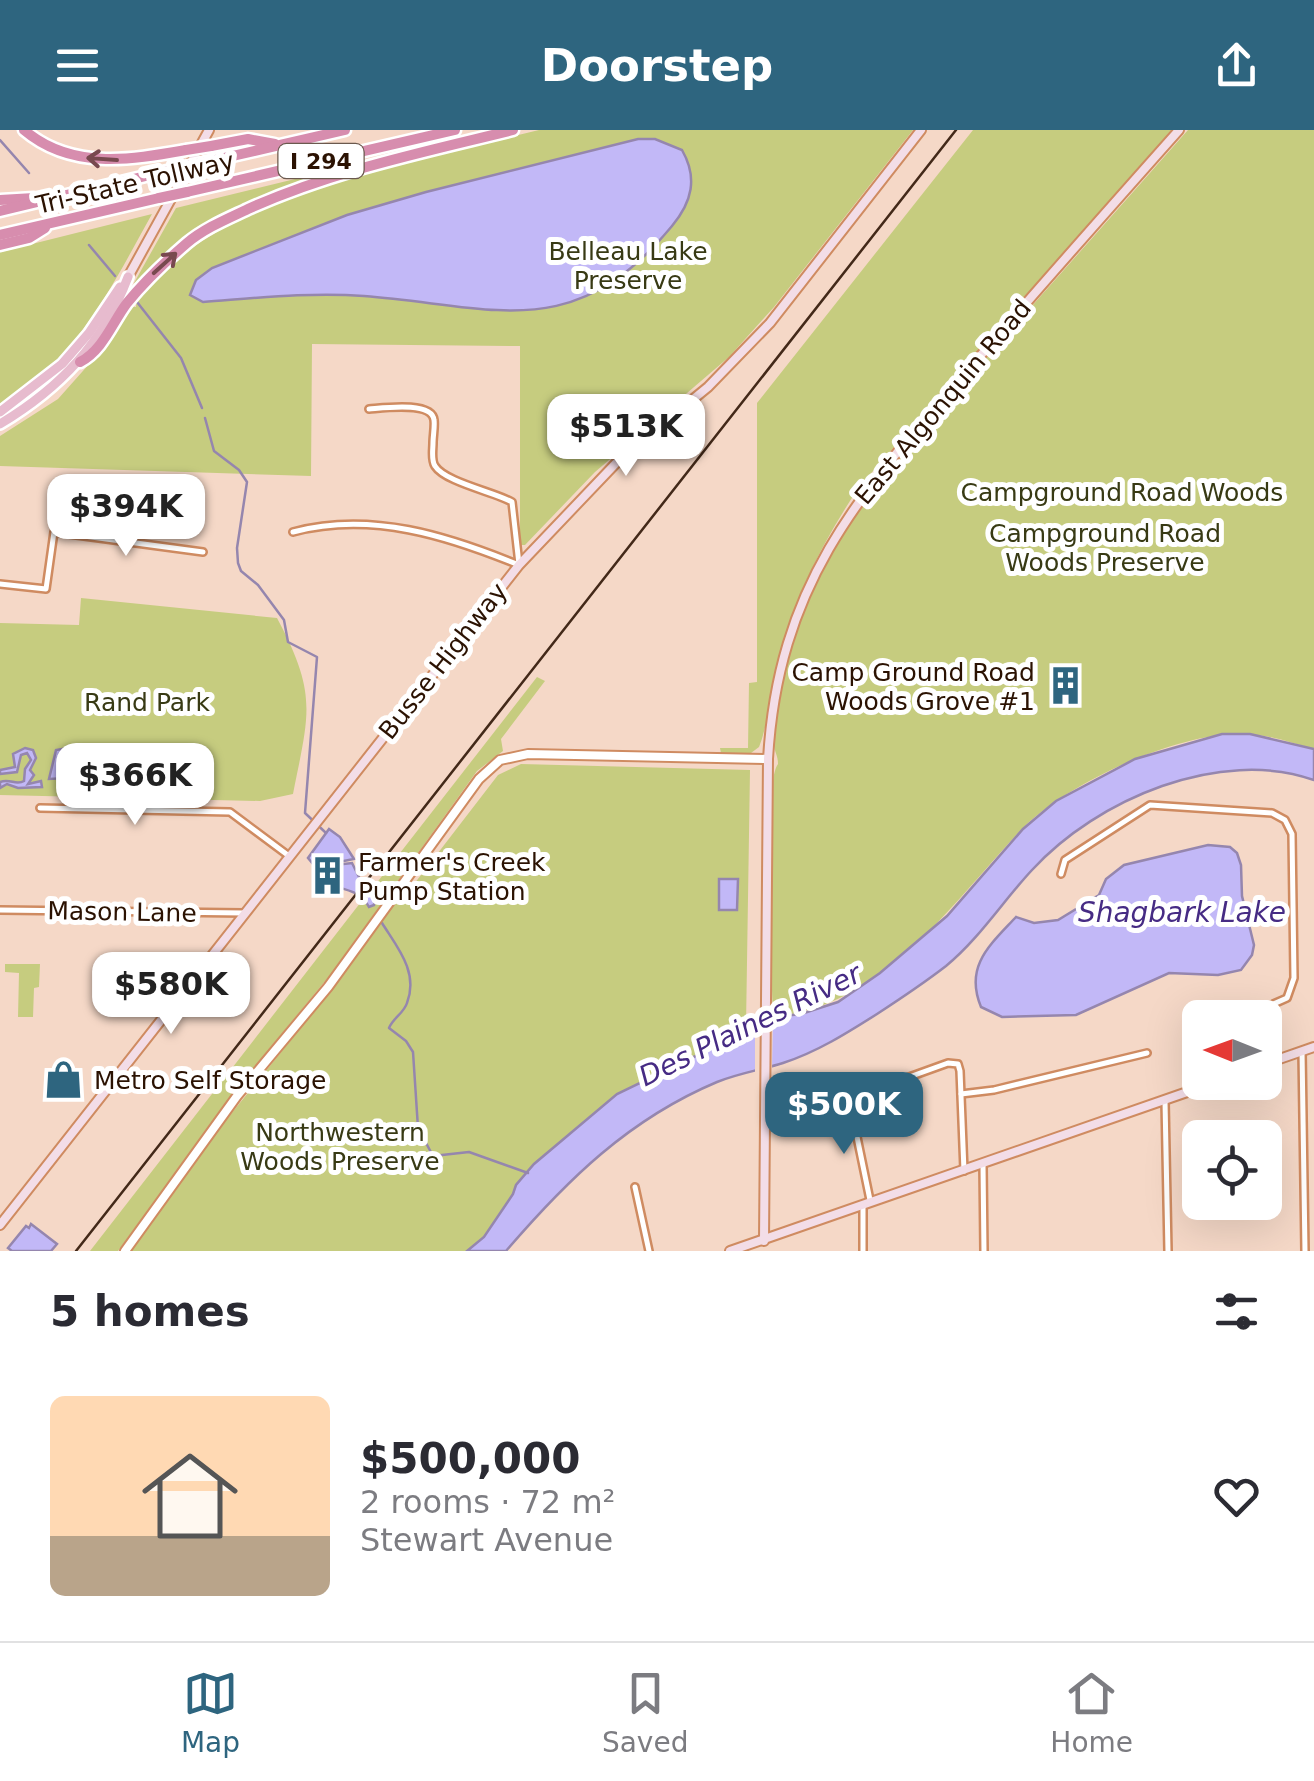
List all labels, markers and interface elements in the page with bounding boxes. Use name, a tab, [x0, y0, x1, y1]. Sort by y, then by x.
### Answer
icon: menu	[50, 38, 105, 93]
icon: share	[1209, 38, 1264, 93]
text: Doorstep	[541, 39, 773, 92]
road number: I 294	[278, 144, 364, 178]
street label: Tri-State Tollway	[32, 146, 237, 220]
one-way arrow	[86, 149, 118, 168]
park label: Belleau Lake Preserve	[548, 237, 708, 295]
one-way arrow	[152, 252, 178, 274]
street label: East Algonquin Road	[849, 294, 1037, 510]
pin: $513K	[556, 394, 696, 479]
text: $513K	[569, 407, 683, 445]
pin: $394K	[56, 474, 196, 559]
park label: Campground Road Woods	[961, 478, 1283, 507]
text: $394K	[69, 487, 183, 525]
park label: Campground Road Woods Preserve	[989, 519, 1221, 577]
street label: Busse Highway	[373, 577, 513, 745]
place label: Camp Ground Road Woods Grove #1	[791, 658, 1035, 716]
building icon: Camp Ground Road Woods Grove #1	[1044, 665, 1086, 707]
park label: Rand Park	[84, 688, 210, 717]
pin: $366K	[65, 743, 205, 828]
text: $366K	[78, 756, 192, 794]
place label: Farmer's Creek Pump Station	[358, 848, 546, 906]
building icon: Farmer's Creek Pump Station	[307, 855, 349, 897]
street label: Mason Lane	[47, 896, 197, 928]
water label: Shagbark Lake	[1078, 896, 1286, 929]
pin: $580K	[101, 952, 241, 1037]
water label: Des Plaines River	[634, 956, 868, 1093]
text: $580K	[114, 965, 228, 1003]
north arrow	[1182, 1000, 1282, 1100]
map controls	[1182, 1000, 1282, 1220]
shop icon: Metro Self Storage	[43, 1059, 85, 1101]
place label: Metro Self Storage	[94, 1066, 326, 1095]
pin: $500K	[774, 1072, 914, 1157]
text: $500K	[787, 1085, 901, 1123]
park label: Northwestern Woods Preserve	[240, 1118, 440, 1176]
button: locate	[1182, 1120, 1282, 1220]
icon: filters	[1209, 1284, 1264, 1339]
text: 5 homes	[50, 1287, 250, 1336]
text: $500,000	[360, 1434, 581, 1483]
icon: home	[130, 1436, 250, 1556]
icon: heart	[1209, 1469, 1264, 1524]
text: 2 rooms · 72 m²	[360, 1483, 615, 1521]
text: Stewart Avenue	[360, 1521, 613, 1559]
tab: Map	[181, 1666, 240, 1759]
tab: Saved	[602, 1666, 688, 1759]
tab: Home	[1050, 1666, 1133, 1759]

